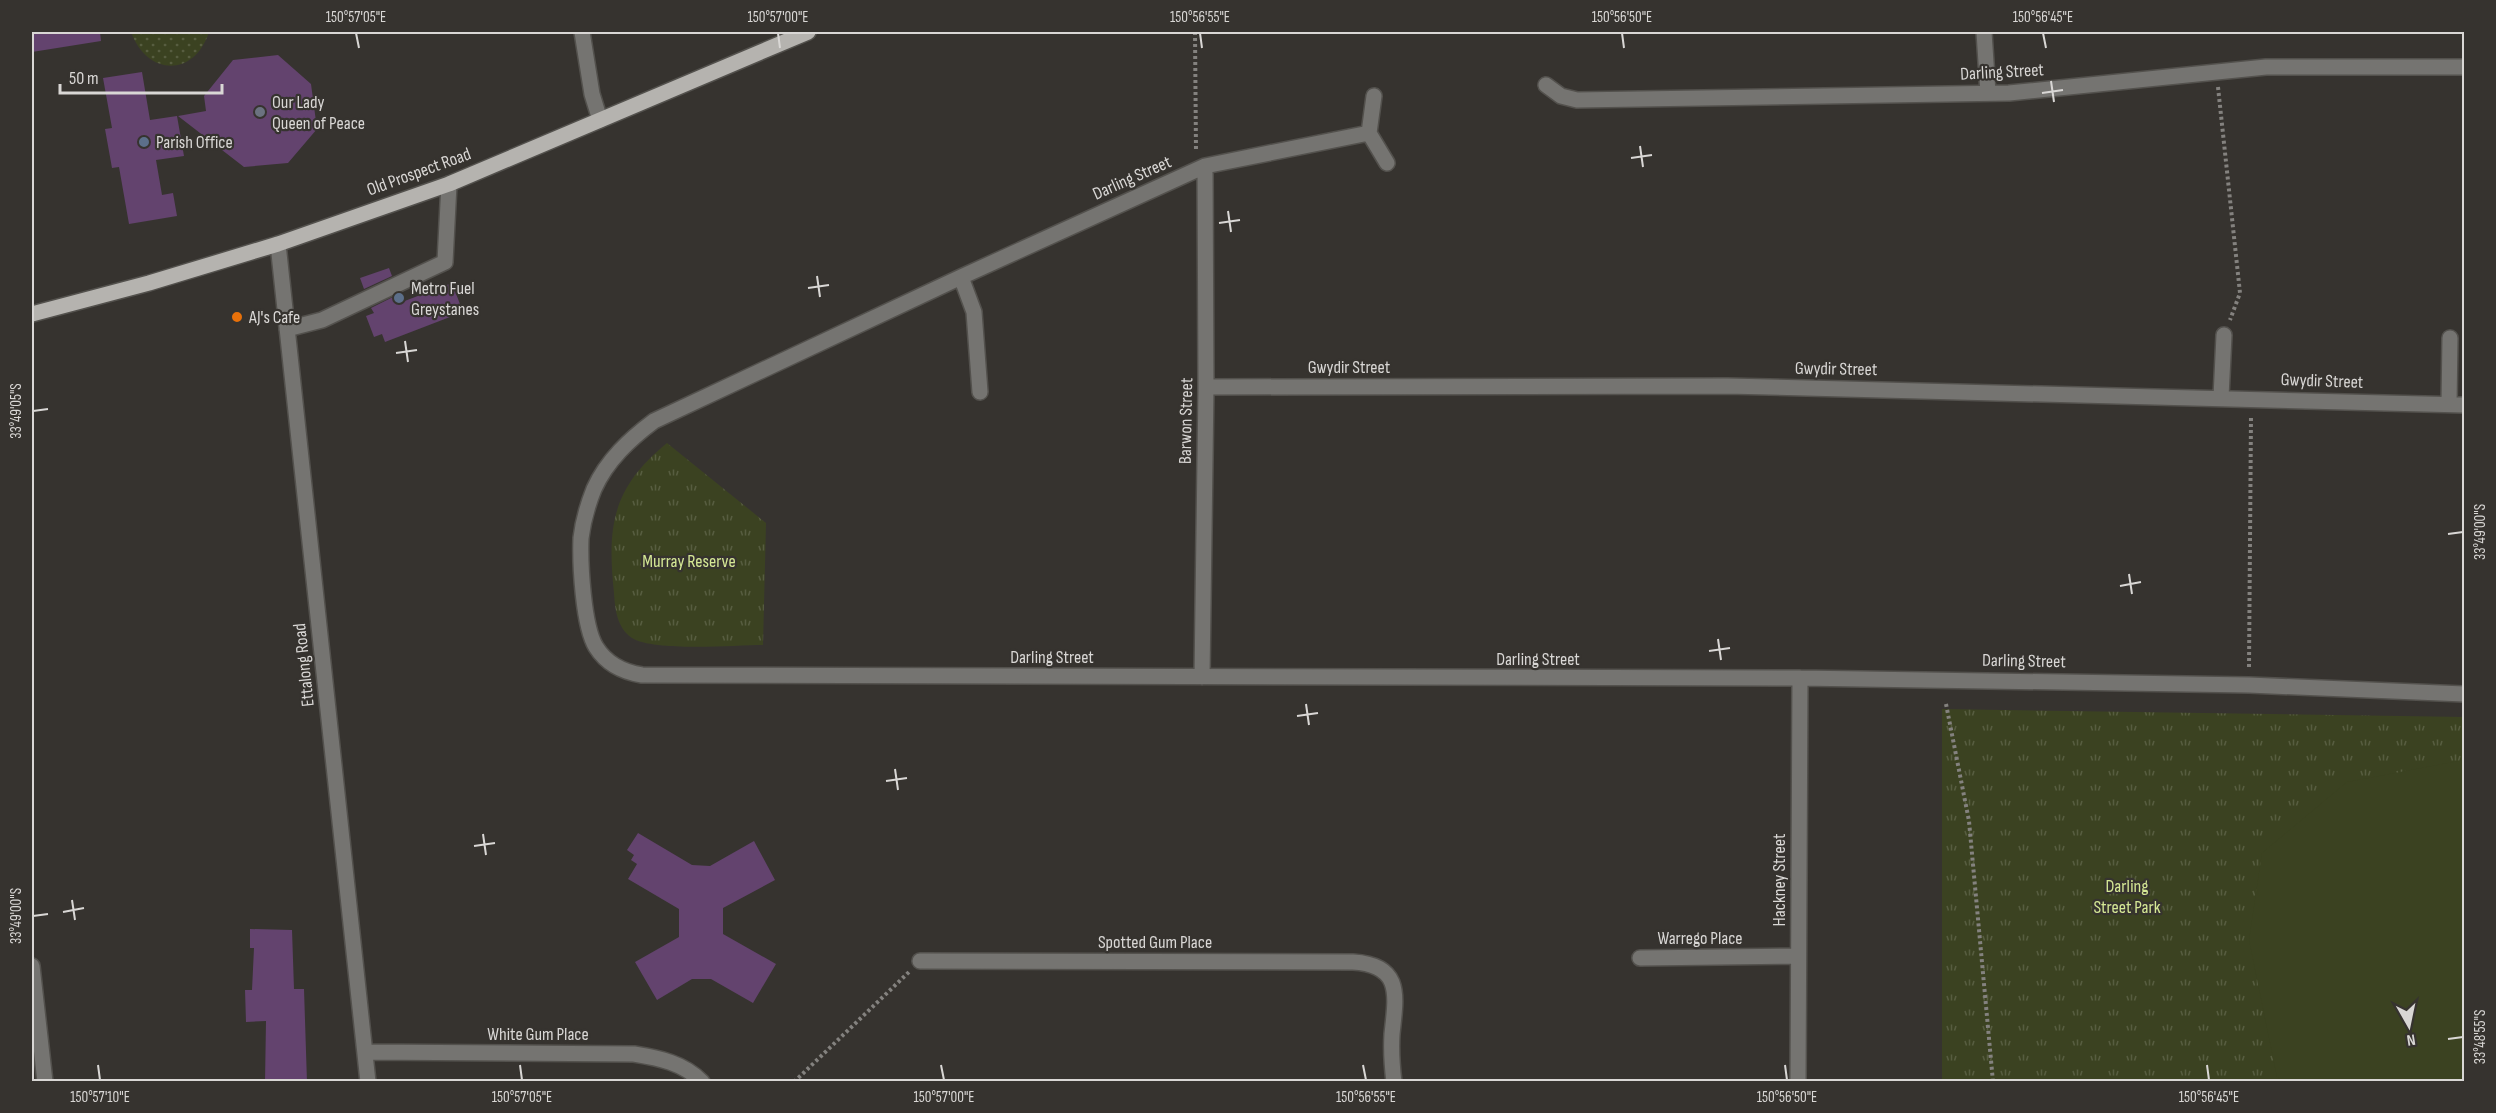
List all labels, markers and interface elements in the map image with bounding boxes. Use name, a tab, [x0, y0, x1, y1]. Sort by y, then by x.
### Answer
text: 150°57'05"E	[326, 8, 386, 27]
text: 150°57'00"E	[747, 8, 809, 27]
text: 150°56'55"E	[1170, 8, 1230, 27]
text: 150°56'50"E	[1592, 8, 1652, 27]
text: 150°56'45"E	[2013, 8, 2073, 27]
scale bar	[60, 57, 222, 95]
street label: Darling Street	[1960, 59, 2045, 85]
text: 50 m	[69, 68, 99, 89]
place label: Our Lady Queen of Peace	[272, 92, 365, 134]
marker: Our Lady Queen of Peace	[253, 105, 267, 119]
place label: Parish Office	[156, 132, 233, 153]
marker: Parish Office	[137, 135, 151, 149]
street label: Old Prospect Road	[364, 143, 474, 201]
street label: Darling Street	[1090, 151, 1175, 205]
place label: Metro Fuel Greystanes	[411, 278, 479, 320]
marker: Metro Fuel Greystanes	[392, 291, 406, 305]
place label: AJ's Cafe	[248, 307, 300, 328]
marker: AJ's Cafe	[230, 310, 244, 324]
street label: Gwydir Street	[1308, 357, 1391, 378]
street label: Gwydir Street	[1795, 358, 1878, 380]
street label: Gwydir Street	[2280, 369, 2364, 393]
street label: Barwon Street	[1175, 377, 1197, 464]
text: 33°49'05"S	[7, 383, 26, 439]
text: 33°49'00"S	[2471, 504, 2490, 560]
park label: Murray Reserve	[642, 551, 736, 572]
street label: Ettalong Road	[289, 622, 319, 708]
street label: Darling Street	[1010, 647, 1094, 668]
street label: Darling Street	[1496, 649, 1580, 670]
street label: Darling Street	[1982, 650, 2066, 672]
street label: Hackney Street	[1769, 833, 1790, 926]
park label: Darling Street Park	[2093, 876, 2161, 918]
text: 33°49'00"S	[7, 888, 26, 944]
street label: Warrego Place	[1657, 928, 1743, 949]
street label: Spotted Gum Place	[1098, 932, 1212, 953]
north arrow	[2379, 996, 2439, 1056]
text: 33°48'55"S	[2471, 1010, 2490, 1064]
street label: White Gum Place	[487, 1024, 589, 1045]
text: N	[2405, 1029, 2417, 1049]
text: 150°57'10"E	[70, 1088, 130, 1107]
text: 150°57'05"E	[492, 1088, 552, 1107]
text: 150°57'00"E	[913, 1088, 975, 1107]
text: 150°56'55"E	[1336, 1088, 1396, 1107]
text: 150°56'50"E	[1757, 1088, 1817, 1107]
text: 150°56'45"E	[2179, 1088, 2239, 1107]

